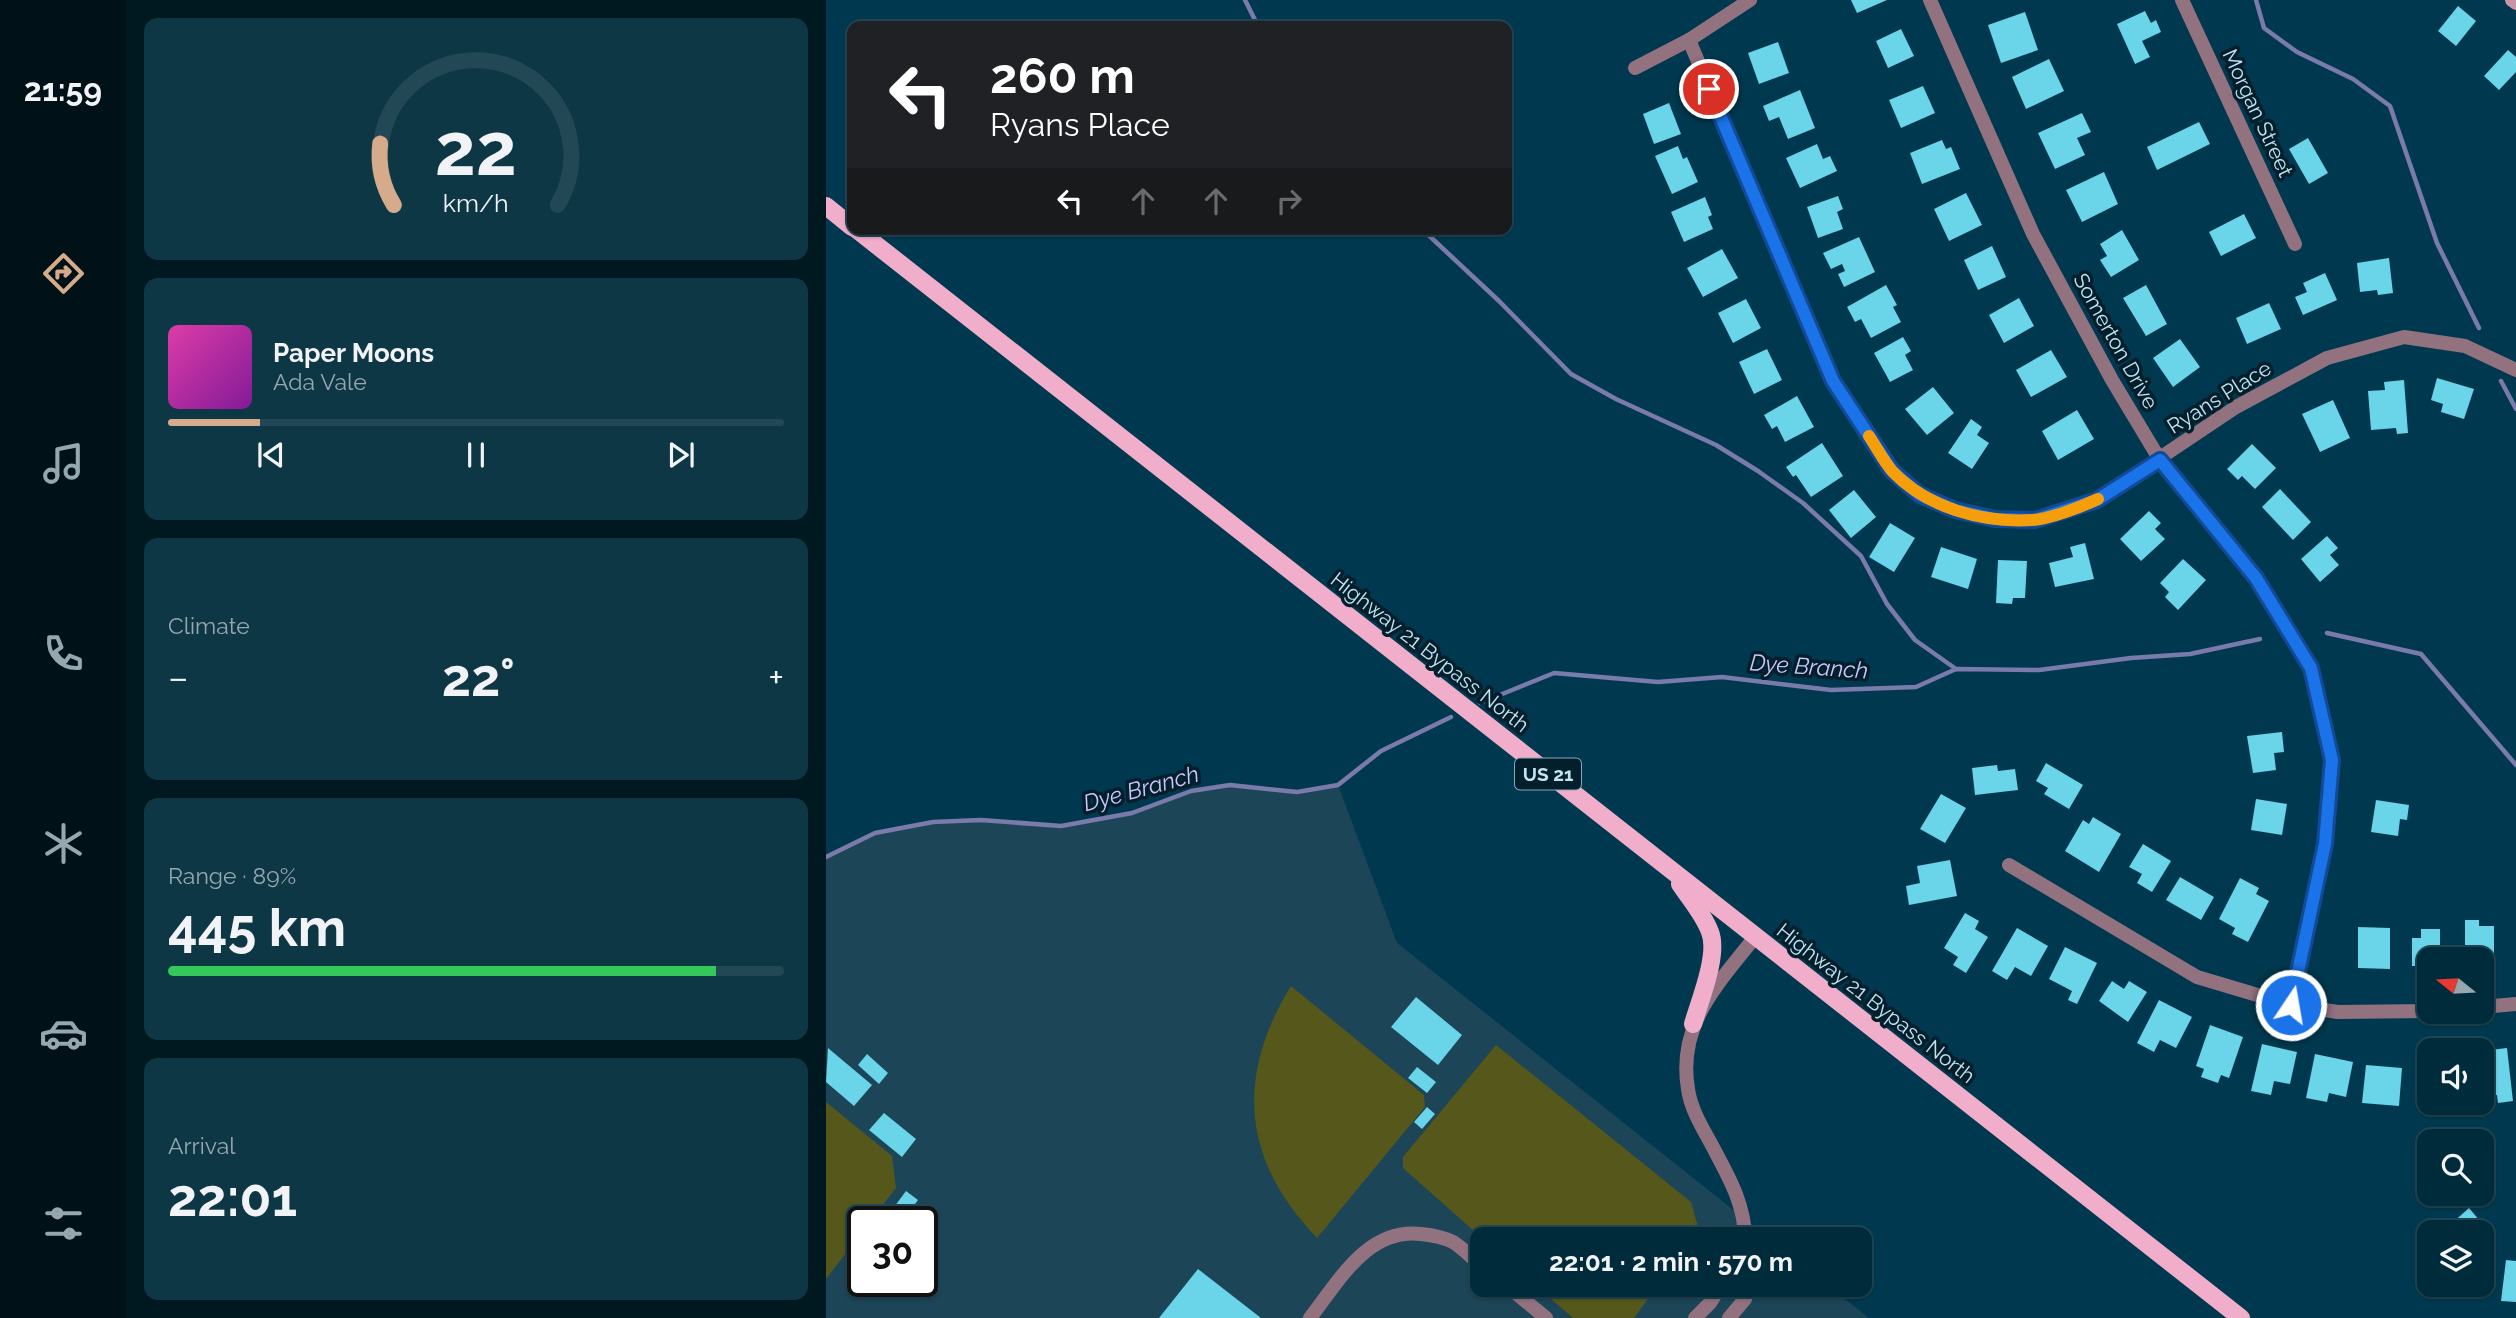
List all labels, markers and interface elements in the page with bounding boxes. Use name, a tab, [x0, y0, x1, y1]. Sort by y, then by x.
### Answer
street label: Morgan Street	[2217, 45, 2299, 181]
text: 260 m	[990, 47, 1135, 104]
icon: left	[875, 49, 966, 140]
pin	[1679, 59, 1739, 119]
icon: arrive	[1690, 70, 1728, 108]
text: 21:59	[24, 71, 102, 108]
text: Ryans Place	[990, 106, 1170, 143]
text: 22	[435, 107, 517, 192]
icon: left	[1051, 182, 1089, 220]
icon: ahead	[1124, 182, 1162, 220]
icon: ahead	[1197, 182, 1235, 220]
icon: right	[1270, 182, 1308, 220]
text: km/h	[443, 188, 509, 218]
icon: directions	[39, 249, 88, 298]
street label: Somerton Drive	[2068, 269, 2164, 413]
text: Paper Moons	[273, 338, 434, 368]
street label: Ryans Place	[2162, 355, 2276, 439]
text: Ada Vale	[273, 368, 367, 395]
icon: previous	[252, 436, 290, 474]
icon: pause	[457, 436, 495, 474]
icon: next	[662, 436, 700, 474]
icon: music	[39, 439, 88, 488]
street label: Highway 21 Bypass North	[1326, 567, 1534, 737]
text: Climate	[168, 612, 250, 639]
icon: phone	[39, 629, 88, 678]
text: 22°	[442, 647, 515, 708]
water label: Dye Branch	[1749, 648, 1869, 684]
text: −	[168, 655, 188, 700]
text: +	[768, 655, 784, 700]
road number: US 21	[1515, 758, 1581, 790]
water label: Dye Branch	[1080, 760, 1202, 816]
icon: climate	[39, 819, 88, 868]
text: Range · 89%	[168, 862, 296, 889]
text: 445 km	[168, 897, 346, 958]
street label: Highway 21 Bypass North	[1772, 918, 1980, 1088]
north arrow	[2417, 947, 2494, 1024]
map controls	[2417, 947, 2494, 1297]
position arrow	[2254, 968, 2328, 1042]
icon: car	[39, 1009, 88, 1058]
button: sound	[2417, 1038, 2494, 1115]
button: search	[2417, 1129, 2494, 1206]
text: Arrival	[168, 1132, 235, 1159]
text: 22:01	[168, 1167, 297, 1228]
icon: filters	[39, 1199, 88, 1248]
speed limit sign: 30	[847, 1206, 938, 1297]
button: layers	[2417, 1220, 2494, 1297]
text: 22:01 · 2 min · 570 m	[1549, 1247, 1793, 1277]

